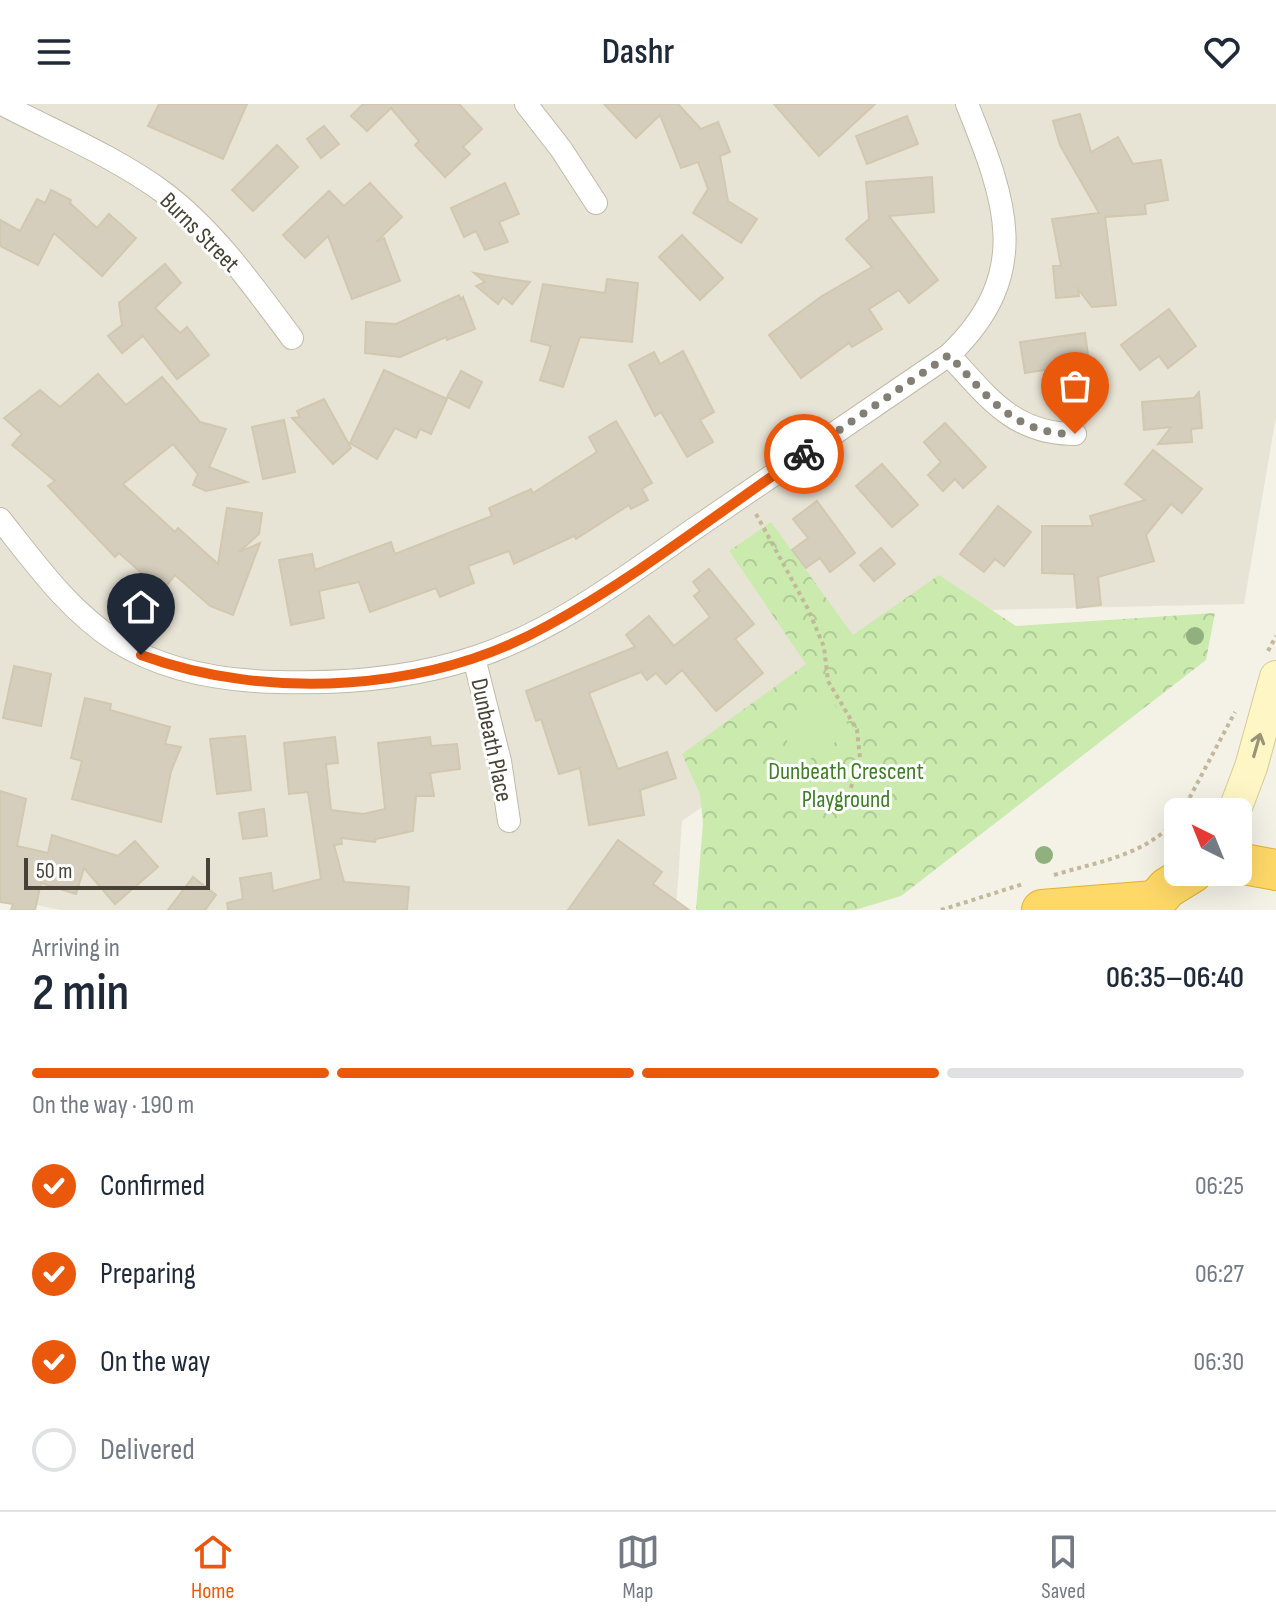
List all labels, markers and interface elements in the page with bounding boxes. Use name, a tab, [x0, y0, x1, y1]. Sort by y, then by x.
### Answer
icon: menu	[32, 30, 76, 74]
icon: heart	[1200, 30, 1244, 74]
text: Dashr	[602, 31, 674, 74]
street label: Burns Street	[154, 186, 246, 278]
pin	[1041, 352, 1109, 434]
icon: bag	[1053, 364, 1097, 408]
courier	[764, 414, 844, 494]
icon: bike	[782, 432, 826, 476]
pin	[107, 573, 175, 655]
icon: home	[119, 585, 163, 629]
street label: Dunbeath Place	[464, 676, 519, 804]
one-way arrow	[1250, 733, 1265, 759]
park label: Dunbeath Crescent Playground	[768, 757, 924, 814]
north arrow	[1164, 798, 1252, 886]
map controls	[1164, 798, 1252, 886]
scale bar	[24, 854, 210, 890]
text: 50 m	[36, 858, 72, 885]
text: Arriving in	[32, 933, 120, 964]
text: 06:35–06:40	[1106, 960, 1244, 996]
text: 2 min	[32, 962, 129, 1025]
text: On the way · 190 m	[32, 1090, 194, 1121]
icon: check	[32, 1164, 76, 1208]
text: Confirmed	[100, 1168, 205, 1204]
text: 06:25	[1195, 1171, 1244, 1202]
icon: check	[32, 1252, 76, 1296]
text: Preparing	[100, 1256, 196, 1292]
text: 06:27	[1195, 1259, 1244, 1290]
icon: check	[32, 1340, 76, 1384]
text: On the way	[100, 1344, 210, 1380]
text: 06:30	[1194, 1347, 1244, 1378]
text: Delivered	[100, 1432, 195, 1468]
tab: Home	[191, 1530, 235, 1605]
tab: Map	[616, 1530, 660, 1605]
tab: Saved	[1041, 1530, 1085, 1605]

